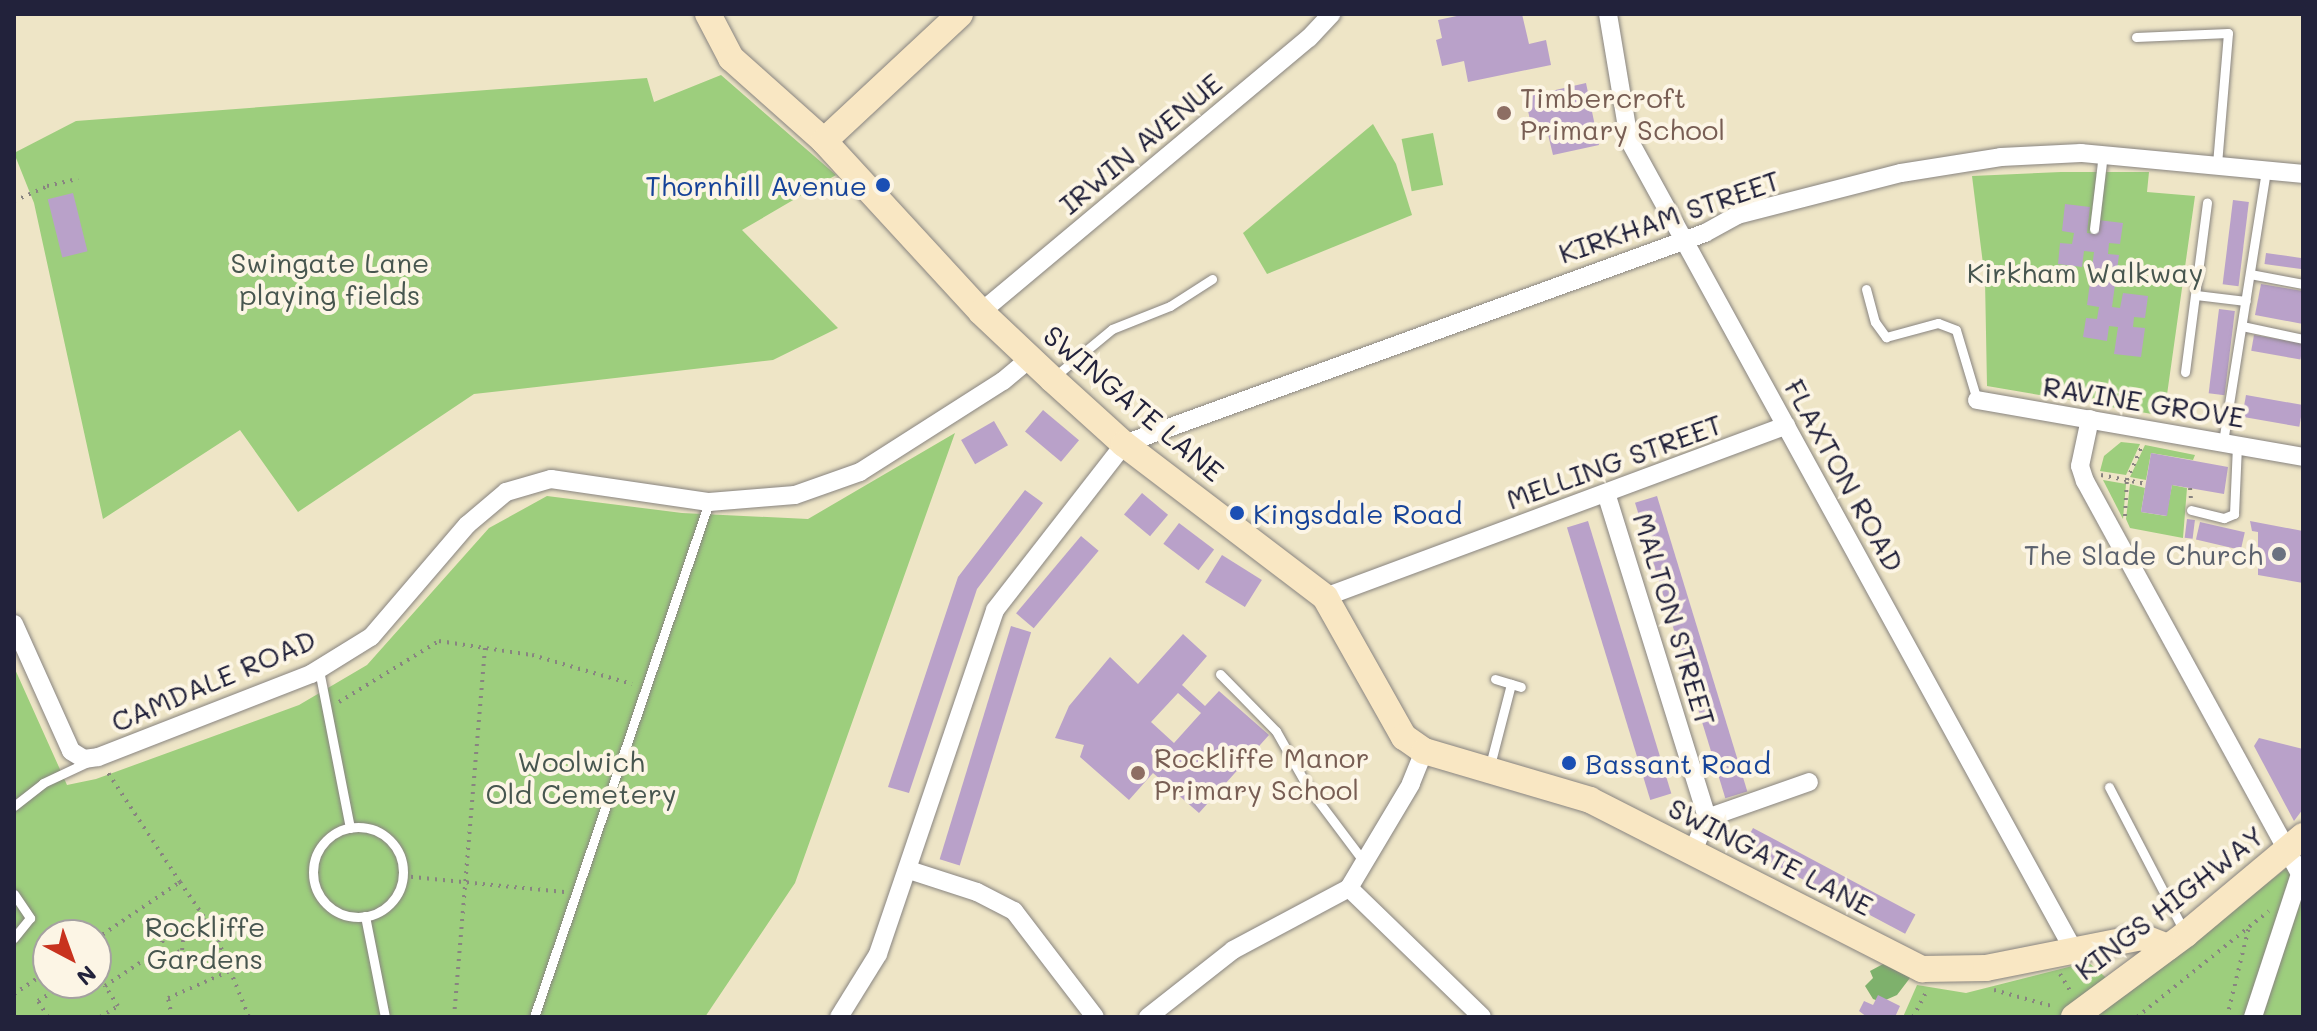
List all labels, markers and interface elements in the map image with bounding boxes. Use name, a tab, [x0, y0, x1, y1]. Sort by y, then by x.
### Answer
street label: IRWIN AVENUE	[1052, 65, 1228, 221]
place label: Timbercroft Primary School	[1520, 80, 1725, 146]
marker: Timbercroft Primary School	[1495, 104, 1513, 122]
street label: KIRKHAM STREET	[1554, 162, 1784, 270]
place label: Thornhill Avenue	[645, 168, 867, 202]
marker: Thornhill Avenue	[874, 176, 892, 194]
park label: Swingate Lane playing fields	[231, 245, 429, 311]
park label: Kirkham Walkway	[1967, 255, 2203, 289]
street label: SWINGATE LANE	[1037, 318, 1231, 488]
street label: RAVINE GROVE	[2041, 368, 2247, 434]
street label: FLAXTON ROAD	[1778, 373, 1912, 577]
street label: MELLING STREET	[1501, 406, 1727, 516]
place label: Kingsdale Road	[1253, 496, 1462, 530]
marker: Kingsdale Road	[1228, 504, 1246, 522]
street label: MALTON STREET	[1627, 509, 1723, 729]
place label: The Slade Church	[2024, 537, 2263, 571]
marker: The Slade Church	[2270, 545, 2288, 563]
street label: CAMDALE ROAD	[106, 622, 320, 738]
place label: Rockliffe Manor Primary School	[1154, 740, 1369, 806]
park label: Woolwich Old Cemetery	[485, 744, 677, 810]
place label: Bassant Road	[1585, 746, 1771, 780]
marker: Bassant Road	[1560, 754, 1578, 772]
marker: Rockliffe Manor Primary School	[1129, 764, 1147, 782]
street label: SWINGATE LANE	[1663, 790, 1879, 922]
street label: KINGS HIGHWAY	[2068, 818, 2270, 986]
park label: Rockliffe Gardens	[145, 909, 265, 975]
north arrow	[32, 919, 112, 999]
text: N	[71, 960, 103, 992]

